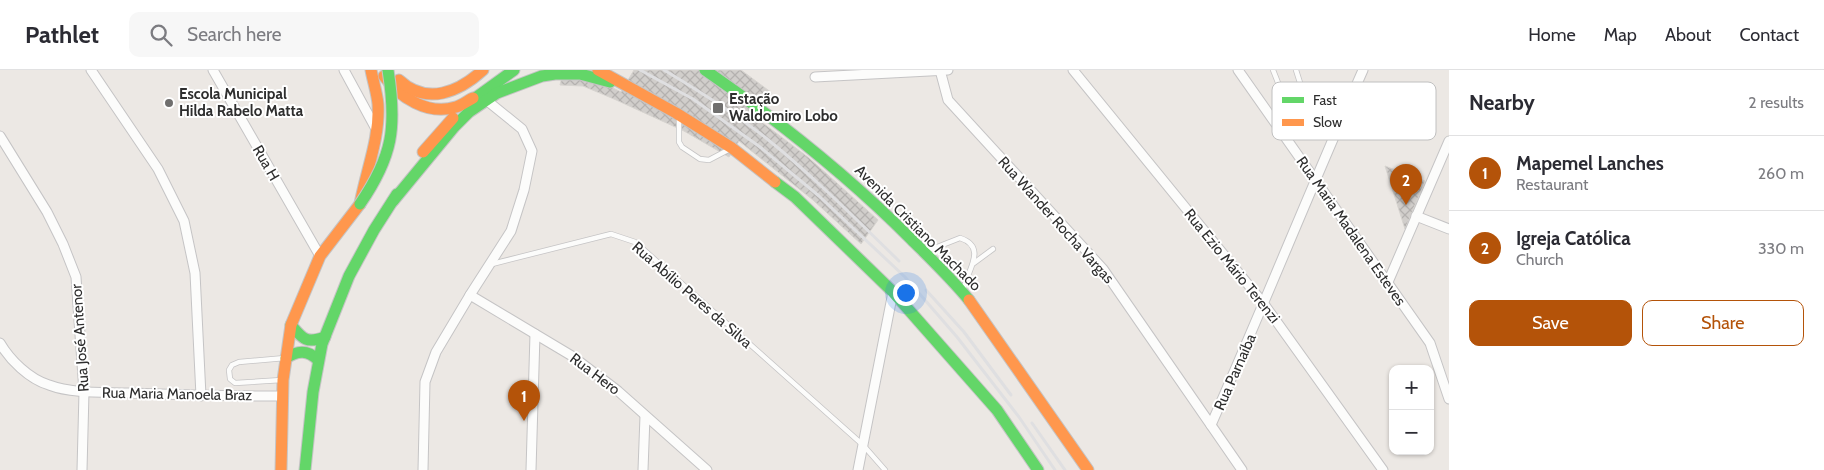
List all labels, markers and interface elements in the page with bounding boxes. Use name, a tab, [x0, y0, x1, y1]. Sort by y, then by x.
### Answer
search box	[129, 12, 479, 57]
text: Pathlet	[25, 20, 99, 49]
icon: search	[147, 21, 175, 49]
text: Search here	[187, 23, 281, 46]
text: Home	[1528, 24, 1576, 46]
text: Map	[1604, 24, 1637, 46]
text: About	[1665, 24, 1711, 46]
text: Contact	[1739, 24, 1799, 46]
legend	[1272, 82, 1436, 140]
place label: Escola Municipal Hilda Rabelo Matta	[179, 85, 304, 120]
place label: Estação Waldomiro Lobo	[729, 90, 838, 125]
text: Nearby	[1469, 90, 1535, 115]
text: Fast	[1313, 91, 1337, 109]
text: 2 results	[1748, 93, 1804, 112]
marker: Escola Municipal Hilda Rabelo Matta	[163, 97, 175, 109]
marker: Estação Waldomiro Lobo	[711, 101, 725, 115]
text: Slow	[1313, 113, 1342, 131]
street label: Rua H	[249, 142, 283, 184]
text: Mapemel Lanches	[1516, 152, 1664, 175]
street label: Rua Wander Rocha Vargas	[994, 153, 1118, 287]
street label: Rua Maria Madalena Esteves	[1293, 153, 1409, 309]
street label: Avenida Cristiano Machado	[851, 161, 985, 295]
pin: 2	[1390, 164, 1422, 205]
text: 1	[1482, 164, 1488, 183]
text: 260 m	[1758, 164, 1804, 183]
text: Restaurant	[1516, 175, 1588, 194]
street label: Rua Ezio Mário Terenzi	[1180, 205, 1284, 327]
text: Igreja Católica	[1516, 227, 1631, 250]
street label: Rua Abílio Peres da Silva	[628, 238, 756, 352]
text: 2	[1481, 239, 1489, 258]
text: 330 m	[1758, 239, 1804, 258]
text: Church	[1516, 250, 1564, 269]
your location	[893, 280, 919, 306]
street label: Rua José Antenor	[67, 283, 93, 392]
button: Save	[1469, 300, 1632, 346]
button: Share	[1642, 300, 1804, 346]
street label: Rua Parnaíba	[1210, 330, 1260, 413]
street label: Rua Hero	[566, 349, 624, 399]
map controls	[1389, 365, 1434, 455]
button: +	[1389, 365, 1434, 410]
pin: 1	[508, 380, 540, 421]
street label: Rua Maria Manoela Braz	[102, 384, 252, 404]
button: −	[1389, 410, 1434, 455]

